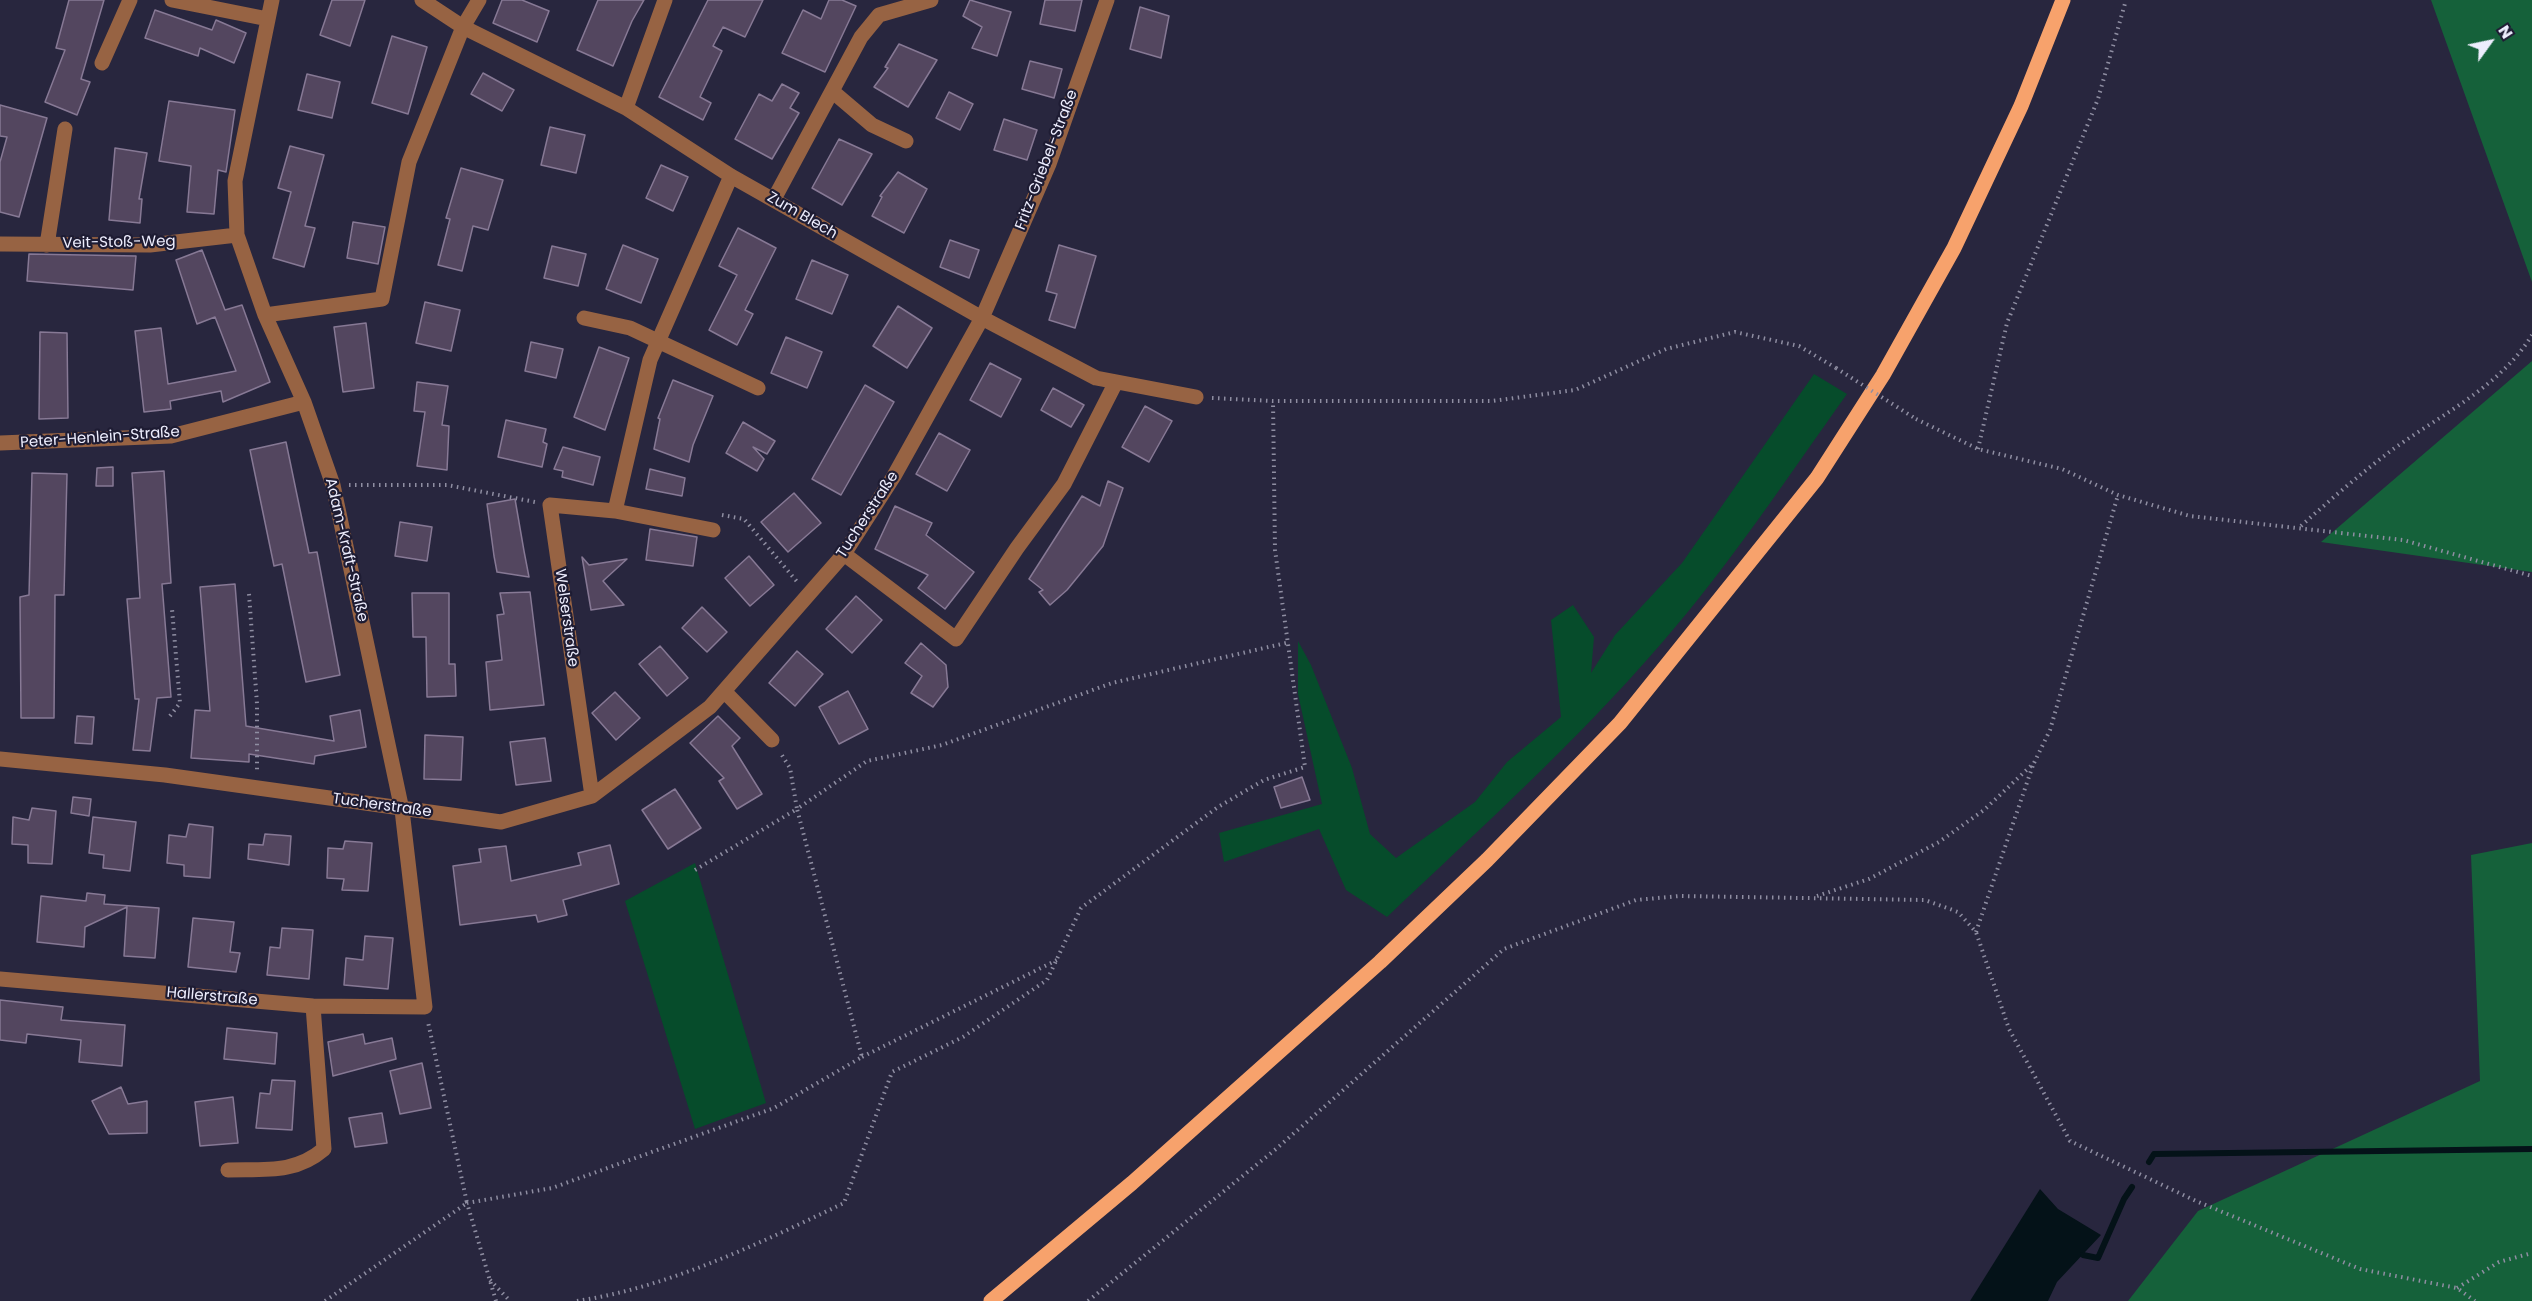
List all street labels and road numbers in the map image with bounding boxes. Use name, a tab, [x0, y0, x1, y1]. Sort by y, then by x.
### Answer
street label: Fritz-Griebel-Straße	[1012, 87, 1082, 233]
street label: Zum Blech	[764, 189, 840, 243]
street label: Veit-Stoß-Weg	[62, 233, 176, 253]
street label: Peter-Henlein-Straße	[20, 423, 180, 453]
street label: Tucherstraße	[833, 468, 903, 562]
street label: Adam-Kraft-Straße	[321, 476, 371, 624]
street label: Welserstraße	[550, 568, 582, 668]
street label: Tucherstraße	[331, 790, 433, 822]
street label: Hallerstraße	[166, 984, 258, 1010]

